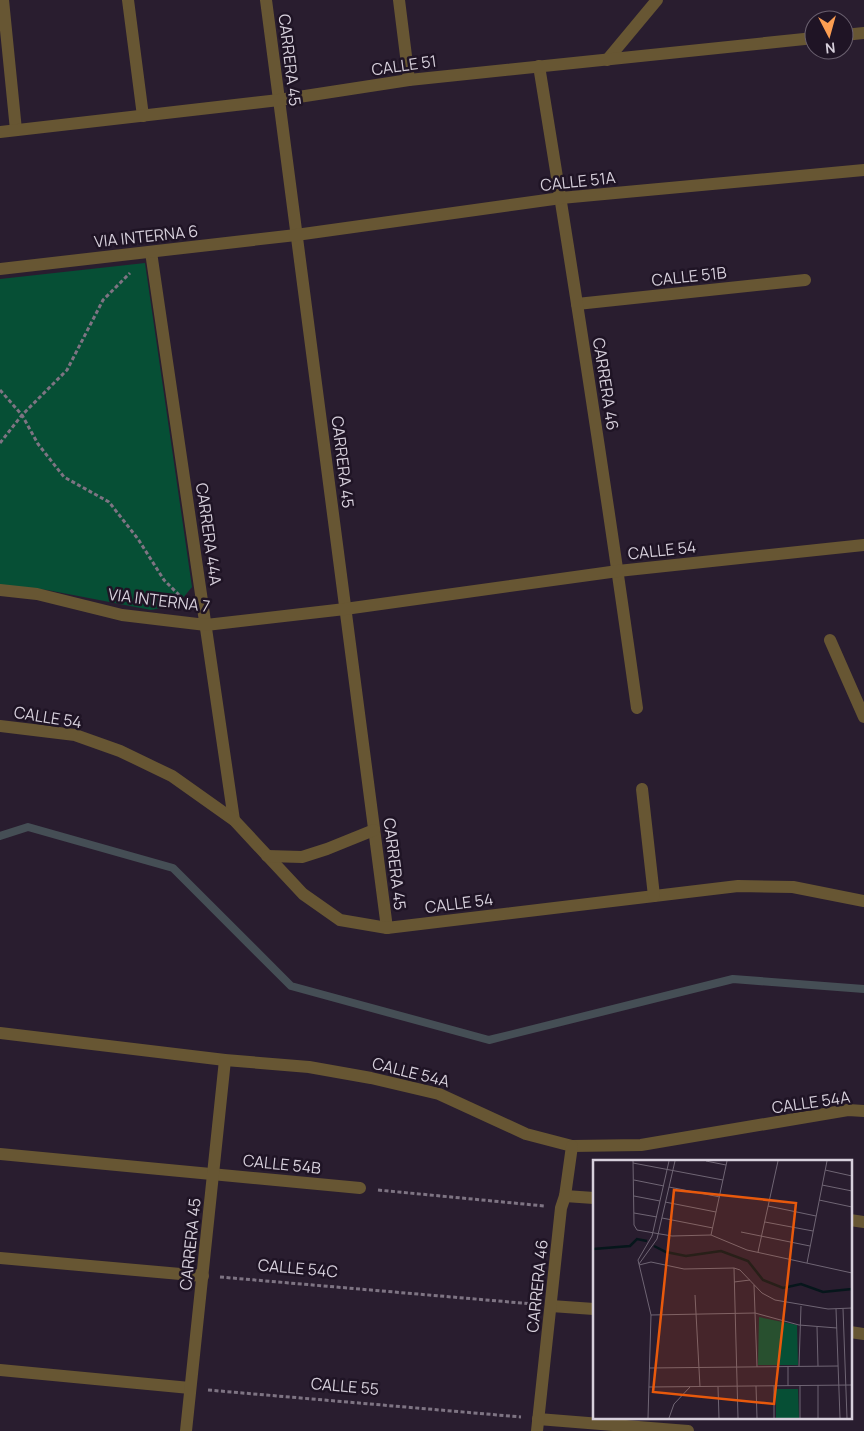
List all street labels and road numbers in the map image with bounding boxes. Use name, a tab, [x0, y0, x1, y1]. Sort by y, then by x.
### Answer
street label: CARRERA 45	[273, 13, 307, 107]
street label: CALLE 51	[370, 50, 438, 80]
street label: CALLE 51A	[539, 166, 617, 196]
street label: VIA INTERNA 6	[93, 220, 199, 252]
street label: CALLE 51B	[650, 261, 728, 291]
street label: CARRERA 46	[588, 336, 624, 432]
street label: CARRERA 45	[326, 415, 360, 509]
street label: CARRERA 44A	[191, 481, 227, 587]
street label: CALLE 54	[627, 535, 697, 565]
street label: VIA INTERNA 7	[107, 583, 211, 617]
street label: CALLE 54	[12, 701, 84, 733]
street label: CARRERA 45	[378, 817, 412, 911]
street label: CALLE 54	[424, 888, 494, 918]
street label: CALLE 54A	[370, 1052, 452, 1092]
street label: CALLE 54A	[770, 1086, 852, 1118]
street label: CALLE 54B	[242, 1149, 322, 1179]
street label: CARRERA 45	[174, 1197, 206, 1291]
street label: CARRERA 46	[521, 1238, 553, 1334]
street label: CALLE 54C	[257, 1254, 339, 1282]
street label: CALLE 55	[310, 1372, 380, 1400]

